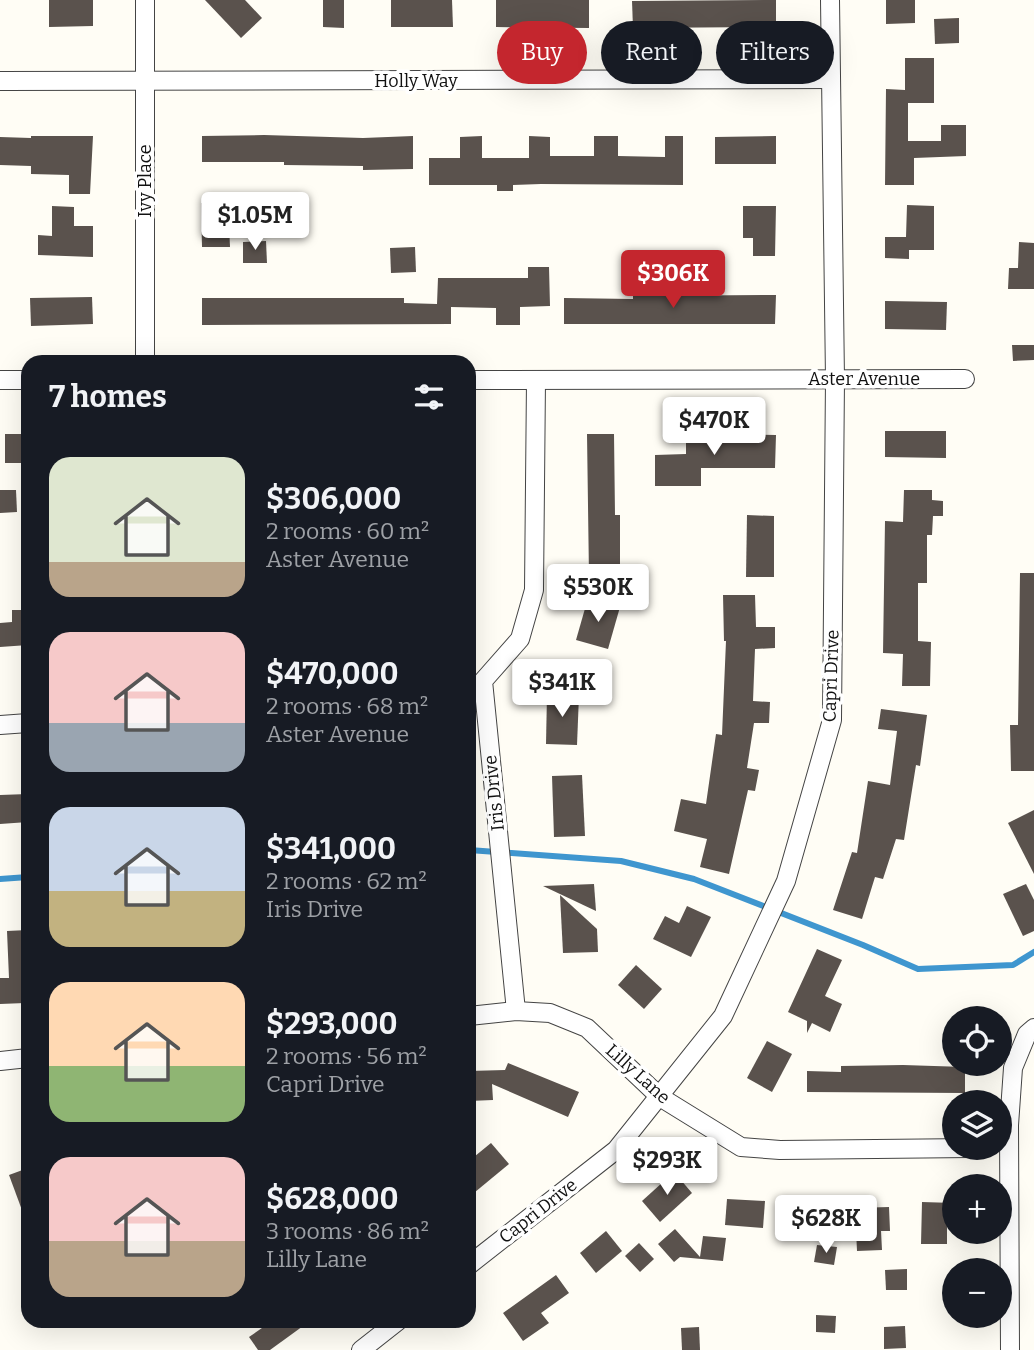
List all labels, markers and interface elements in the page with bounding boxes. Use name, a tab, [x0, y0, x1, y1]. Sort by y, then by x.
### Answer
chip: Buy	[497, 21, 587, 84]
chip: Rent	[601, 21, 702, 84]
chip: Filters	[716, 21, 834, 84]
street label: Holly Way	[374, 70, 458, 92]
street label: Ivy Place	[134, 145, 156, 217]
pin: $1.05M	[198, 192, 312, 252]
text: $1.05M	[217, 201, 293, 229]
pin: $306K	[624, 250, 722, 310]
text: $306K	[637, 259, 709, 287]
street label: Aster Avenue	[808, 368, 920, 390]
icon: filters	[410, 378, 448, 416]
text: 7 homes	[49, 379, 167, 415]
pin: $470K	[665, 398, 763, 457]
text: $470K	[679, 406, 749, 434]
text: $306,000	[266, 481, 401, 517]
icon: home	[105, 485, 189, 569]
text: 2 rooms · 60 m²	[266, 517, 429, 545]
text: Aster Avenue	[266, 545, 409, 573]
pin: $530K	[549, 564, 647, 624]
text: $530K	[563, 573, 633, 601]
street label: Capri Drive	[818, 629, 844, 723]
text: $470,000	[266, 656, 399, 692]
icon: home	[105, 660, 189, 744]
pin: $341K	[513, 660, 611, 719]
text: $341K	[528, 668, 596, 696]
text: 2 rooms · 68 m²	[266, 692, 428, 720]
text: Aster Avenue	[266, 720, 409, 748]
street label: Iris Drive	[479, 754, 509, 832]
text: $341,000	[266, 831, 396, 867]
icon: home	[105, 835, 189, 919]
text: 2 rooms · 62 m²	[266, 867, 427, 895]
text: Iris Drive	[266, 895, 363, 923]
text: $293,000	[266, 1006, 398, 1042]
map controls	[942, 1006, 1012, 1328]
button: locate	[942, 1006, 1012, 1076]
icon: home	[105, 1010, 189, 1094]
street label: Lilly Lane	[601, 1039, 675, 1109]
text: 2 rooms · 56 m²	[266, 1042, 427, 1070]
text: Capri Drive	[266, 1070, 385, 1098]
button: layers	[942, 1090, 1012, 1160]
pin: $293K	[618, 1138, 716, 1197]
text: $293K	[632, 1146, 702, 1174]
street label: Capri Drive	[495, 1174, 581, 1248]
button: +	[942, 1174, 1012, 1244]
text: $628,000	[266, 1181, 399, 1217]
icon: home	[105, 1185, 189, 1269]
pin: $628K	[777, 1196, 875, 1255]
text: $628K	[791, 1204, 861, 1232]
text: 3 rooms · 86 m²	[266, 1217, 429, 1245]
text: Lilly Lane	[266, 1245, 367, 1273]
button: −	[942, 1258, 1012, 1328]

